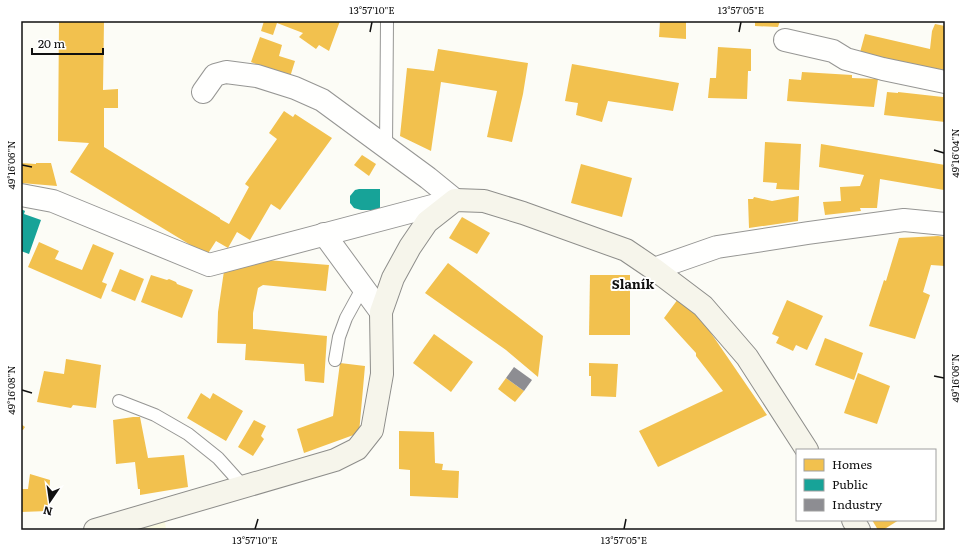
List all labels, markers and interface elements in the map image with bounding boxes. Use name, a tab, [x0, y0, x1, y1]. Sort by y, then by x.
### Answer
text: 13°57'10"E	[349, 2, 395, 17]
text: 13°57'05"E	[718, 2, 764, 17]
scale bar	[32, 30, 103, 56]
text: 20 m	[38, 34, 65, 52]
text: 49°16'04"N	[947, 128, 962, 178]
text: 49°16'06"N	[3, 140, 18, 190]
district label: Slaník	[612, 274, 655, 293]
text: 49°16'06"N	[947, 353, 962, 403]
text: 49°16'08"N	[3, 365, 18, 415]
legend	[796, 449, 936, 521]
text: Homes	[832, 455, 872, 473]
text: Public	[832, 475, 868, 493]
north arrow	[30, 481, 70, 521]
text: Industry	[832, 495, 882, 513]
text: N	[41, 503, 54, 521]
text: 13°57'10"E	[232, 532, 278, 547]
text: 13°57'05"E	[601, 532, 647, 547]

